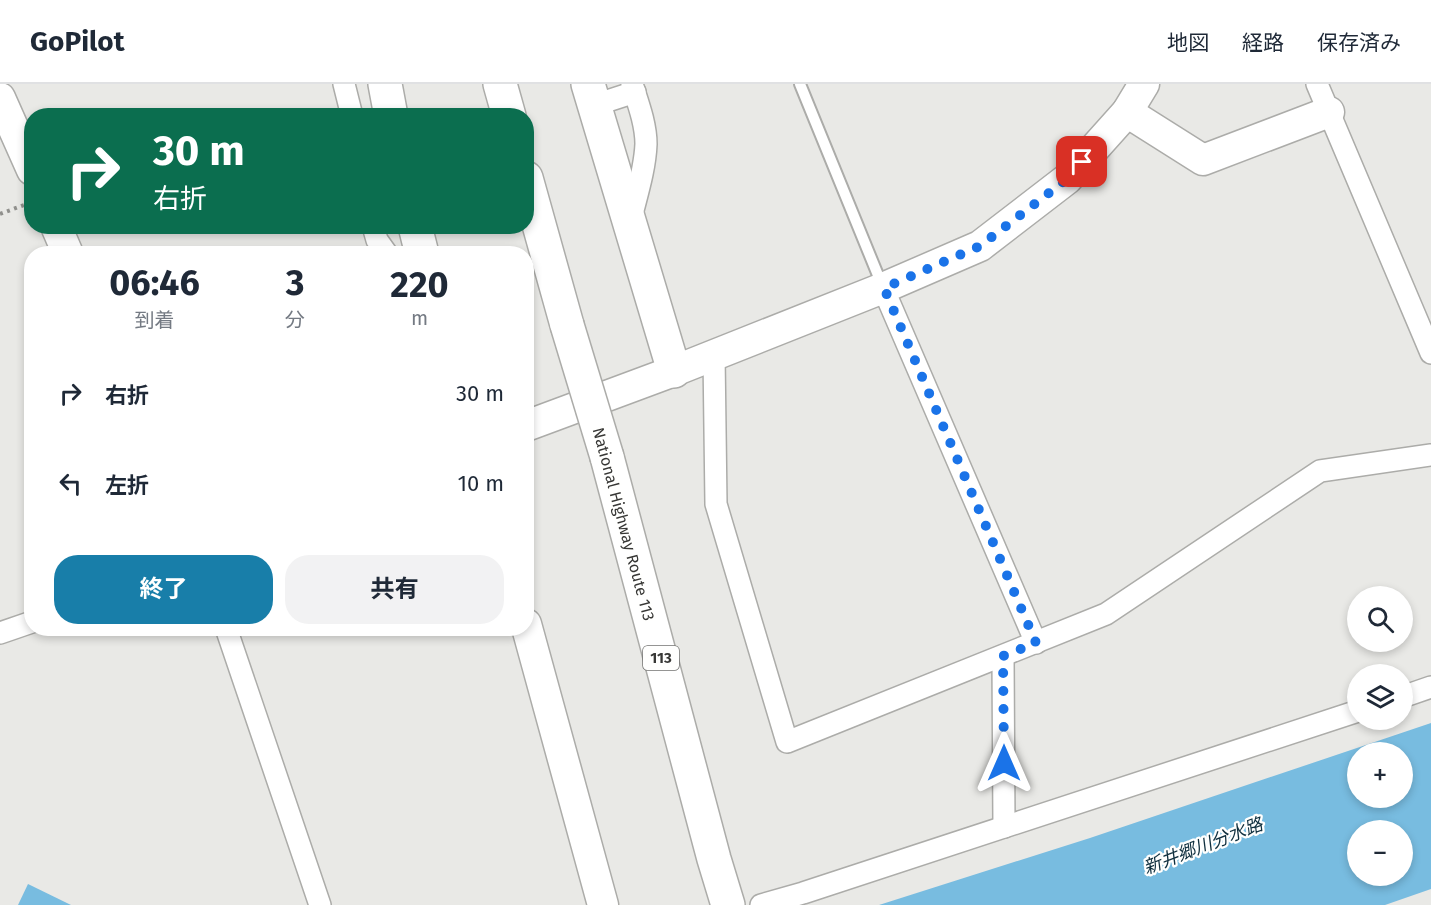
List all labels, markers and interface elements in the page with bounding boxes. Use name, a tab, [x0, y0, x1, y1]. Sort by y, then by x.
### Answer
text: GoPilot	[30, 25, 124, 58]
text: 地図	[1167, 30, 1209, 56]
text: 経路	[1242, 30, 1284, 56]
text: 保存済み	[1317, 30, 1401, 56]
text: 30 m	[153, 126, 245, 176]
icon: right	[54, 132, 132, 210]
pin	[1056, 136, 1107, 187]
icon: arrive	[1065, 145, 1098, 178]
text: 右折	[153, 183, 207, 215]
text: 06:46	[109, 261, 200, 305]
text: 3	[286, 261, 304, 305]
text: 220	[390, 263, 449, 307]
text: m	[411, 306, 428, 330]
text: 到着	[135, 308, 175, 332]
text: 分	[285, 308, 305, 332]
icon: right	[54, 377, 87, 410]
text: 30 m	[456, 380, 504, 407]
text: 右折	[105, 382, 149, 409]
street label: National Highway Route 113	[589, 425, 658, 623]
icon: left	[54, 467, 87, 500]
text: 10 m	[458, 470, 504, 497]
text: 左折	[105, 472, 149, 499]
button: 終了	[54, 555, 273, 624]
button: 共有	[285, 555, 504, 624]
map controls	[1347, 586, 1413, 886]
button: search	[1347, 586, 1413, 652]
road number: 113	[643, 646, 679, 670]
button: layers	[1347, 664, 1413, 730]
position arrow	[972, 731, 1036, 795]
button: +	[1347, 742, 1413, 808]
water label: 新井郷川分水路	[1140, 812, 1268, 879]
button: −	[1347, 820, 1413, 886]

